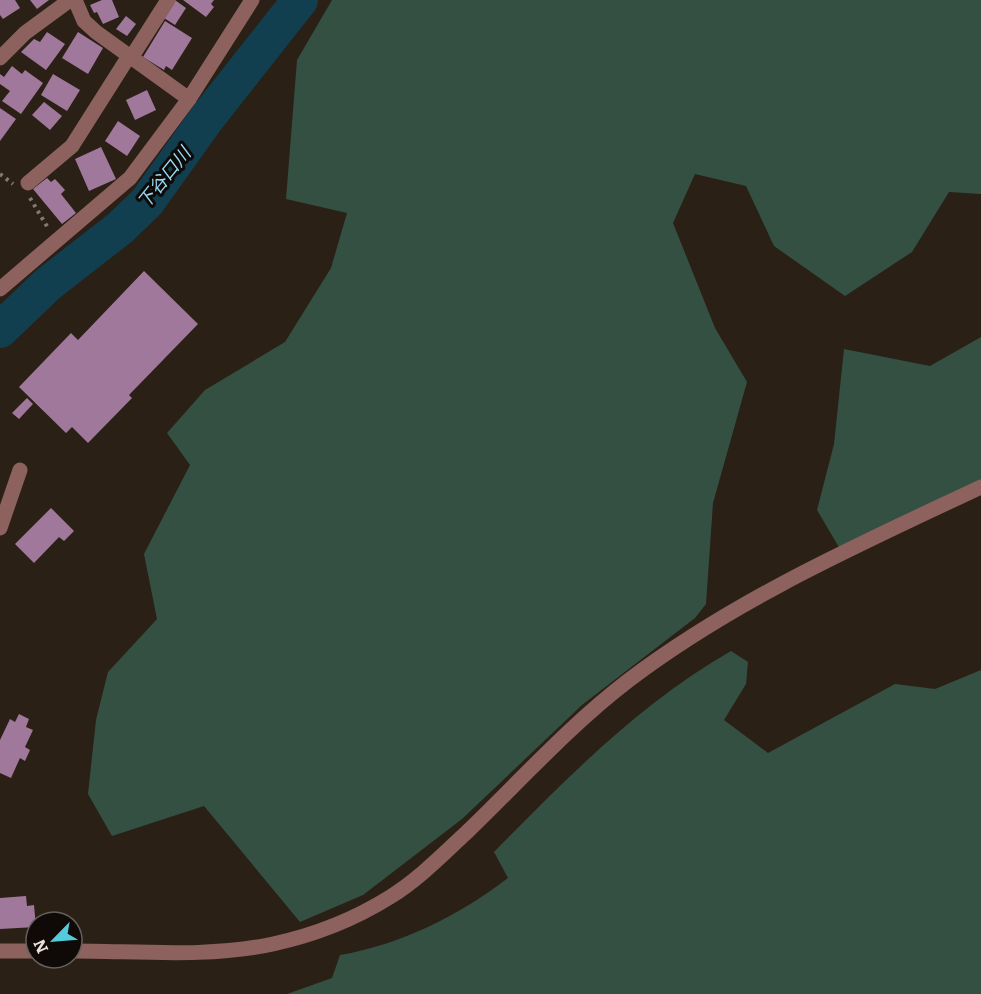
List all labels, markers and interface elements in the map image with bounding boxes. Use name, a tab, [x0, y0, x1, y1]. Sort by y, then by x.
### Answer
water label: 下谷口川	[130, 139, 197, 213]
north arrow	[24, 910, 84, 970]
text: N	[26, 936, 53, 958]

